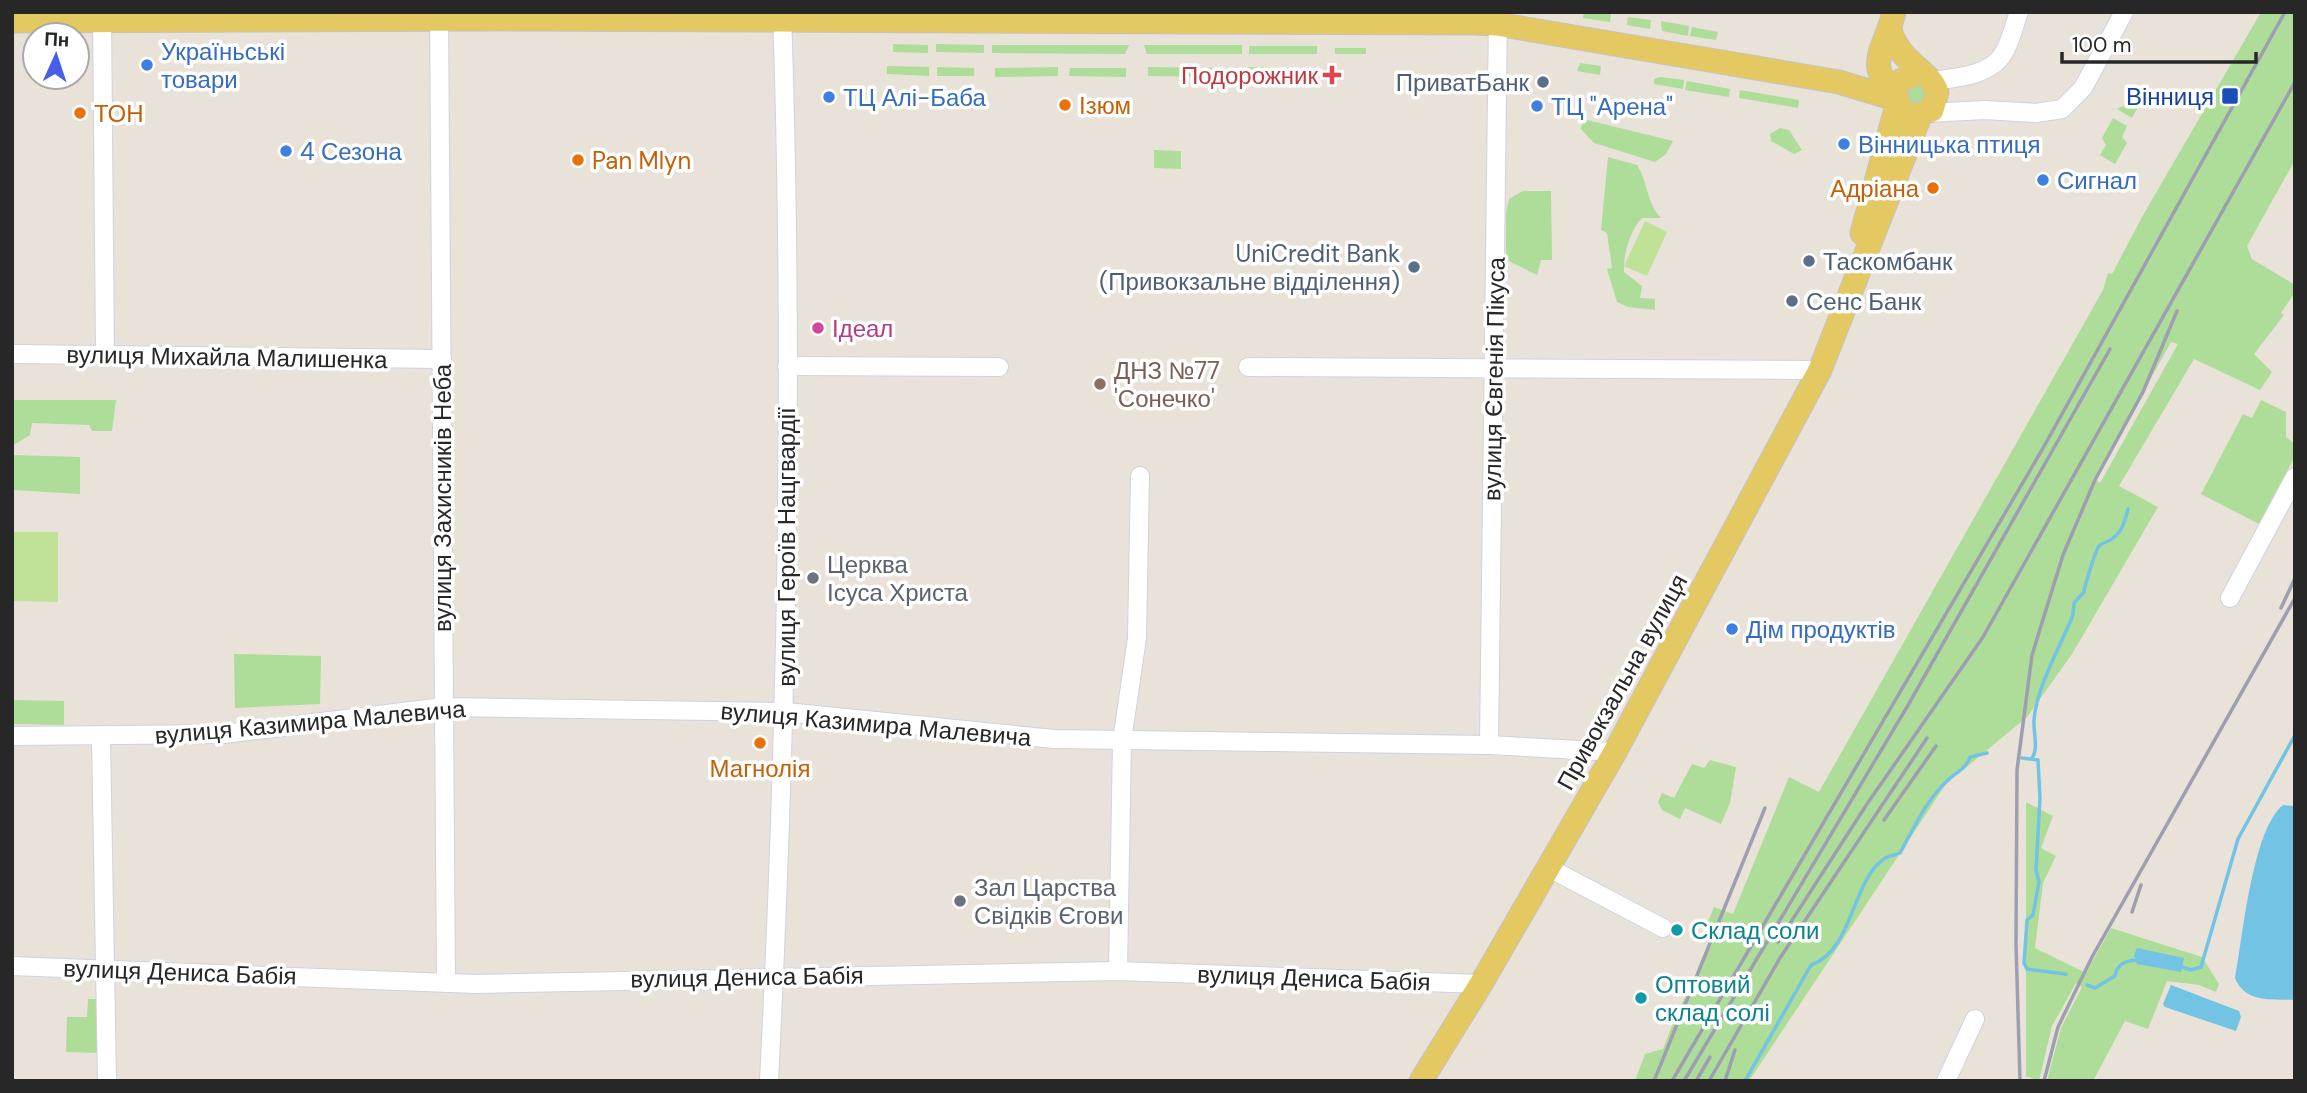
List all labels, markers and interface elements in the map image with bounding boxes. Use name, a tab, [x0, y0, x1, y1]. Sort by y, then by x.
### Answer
north arrow	[21, 21, 91, 91]
scale bar	[2062, 21, 2256, 65]
text: Пн	[44, 26, 70, 53]
text: 100 m	[2072, 31, 2132, 59]
place label: Україньські товари	[161, 36, 285, 95]
marker: Україньські товари	[139, 57, 155, 73]
place label: Подорожник	[1181, 60, 1319, 91]
marker: Подорожник	[1324, 67, 1340, 83]
place label: ПриватБанк	[1396, 67, 1529, 98]
marker: ПриватБанк	[1535, 74, 1551, 90]
place label: Вінниця	[2126, 81, 2214, 112]
place label: ТЦ Алі-Баба	[843, 82, 986, 113]
marker: Вінниця	[2220, 86, 2240, 106]
marker: ТЦ Алі-Баба	[821, 89, 837, 105]
place label: Ізюм	[1079, 90, 1131, 121]
place label: ТЦ "Арена"	[1551, 91, 1673, 122]
marker: Ізюм	[1057, 97, 1073, 113]
place label: ТОН	[94, 98, 144, 129]
marker: ТЦ "Арена"	[1529, 98, 1545, 114]
marker: ТОН	[72, 105, 88, 121]
place label: Вінницька птиця	[1858, 129, 2040, 160]
place label: 4 Сезона	[300, 136, 402, 167]
marker: Вінницька птиця	[1836, 136, 1852, 152]
marker: 4 Сезона	[278, 143, 294, 159]
place label: Pan Mlyn	[592, 145, 691, 176]
marker: Pan Mlyn	[570, 152, 586, 168]
place label: Сигнал	[2057, 165, 2137, 196]
marker: Сигнал	[2035, 172, 2051, 188]
place label: Адріана	[1830, 173, 1920, 204]
marker: Адріана	[1925, 180, 1941, 196]
place label: UniCredit Bank (Привокзальне відділення)	[1099, 238, 1400, 297]
place label: Таскомбанк	[1823, 246, 1953, 277]
marker: Таскомбанк	[1801, 253, 1817, 269]
street label: вулиця Євгенія Пікуса	[1476, 256, 1512, 501]
marker: UniCredit Bank (Привокзальне відділення)	[1406, 259, 1422, 275]
place label: Сенс Банк	[1806, 286, 1922, 317]
marker: Сенс Банк	[1784, 293, 1800, 309]
place label: Ідеал	[832, 313, 893, 344]
marker: Ідеал	[810, 320, 826, 336]
street label: вулиця Михайла Малишенка	[66, 339, 388, 375]
place label: ДНЗ №77 'Сонечко'	[1114, 355, 1220, 414]
street label: вулиця Захисників Неба	[427, 363, 458, 632]
marker: ДНЗ №77 'Сонечко'	[1092, 376, 1108, 392]
street label: вулиця Героїв Нацгвардії	[771, 407, 802, 687]
place label: Церква Ісуса Христа	[827, 549, 969, 608]
street label: Привокзальна вулиця	[1550, 569, 1694, 795]
marker: Церква Ісуса Христа	[805, 570, 821, 586]
place label: Дім продуктів	[1746, 614, 1895, 645]
marker: Дім продуктів	[1724, 621, 1740, 637]
street label: вулиця Казимира Малевича	[153, 693, 467, 751]
street label: вулиця Казимира Малевича	[719, 695, 1033, 753]
marker: Магнолія	[752, 735, 768, 751]
place label: Магнолія	[710, 753, 810, 784]
place label: Зал Царства Свідків Єгови	[974, 872, 1123, 931]
marker: Зал Царства Свідків Єгови	[952, 893, 968, 909]
place label: Склад соли	[1691, 915, 1819, 946]
marker: Склад соли	[1669, 922, 1685, 938]
street label: вулиця Дениса Бабія	[63, 952, 297, 992]
street label: вулиця Дениса Бабія	[1197, 958, 1431, 998]
street label: вулиця Дениса Бабія	[630, 959, 864, 995]
place label: Оптовий склад солі	[1655, 969, 1770, 1028]
marker: Оптовий склад солі	[1633, 990, 1649, 1006]

